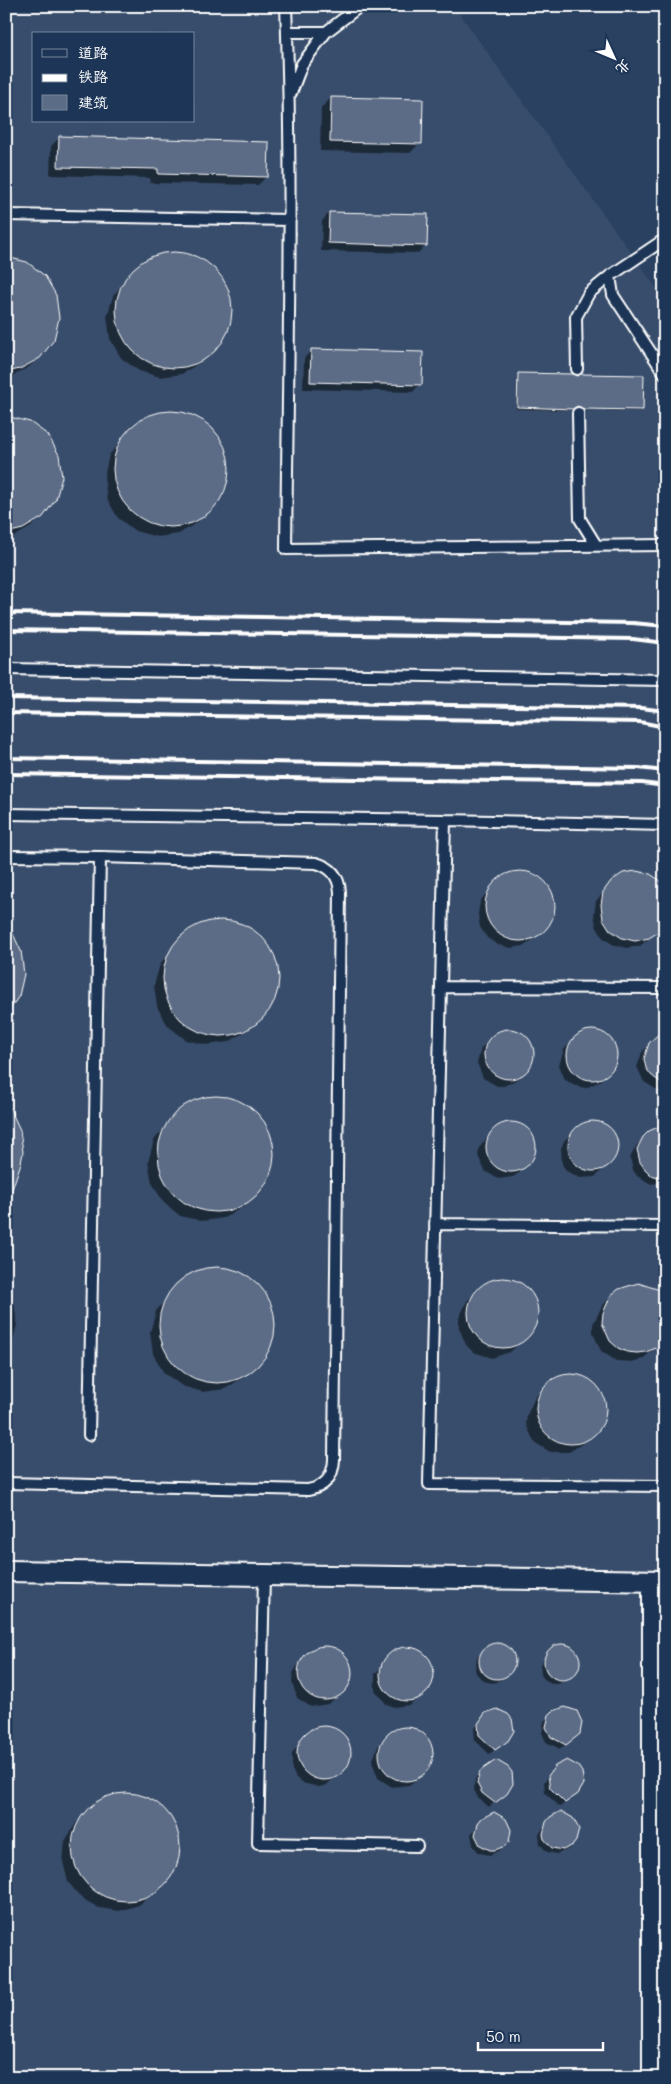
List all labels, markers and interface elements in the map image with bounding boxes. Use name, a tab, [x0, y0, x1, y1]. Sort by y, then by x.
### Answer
legend	[32, 32, 195, 122]
north arrow	[588, 32, 638, 82]
text: 道路	[78, 42, 108, 62]
text: 北	[612, 56, 635, 79]
text: 铁路	[78, 66, 108, 86]
text: 建筑	[78, 92, 108, 112]
scale bar	[478, 2019, 604, 2051]
text: 50 m	[486, 2026, 521, 2046]

